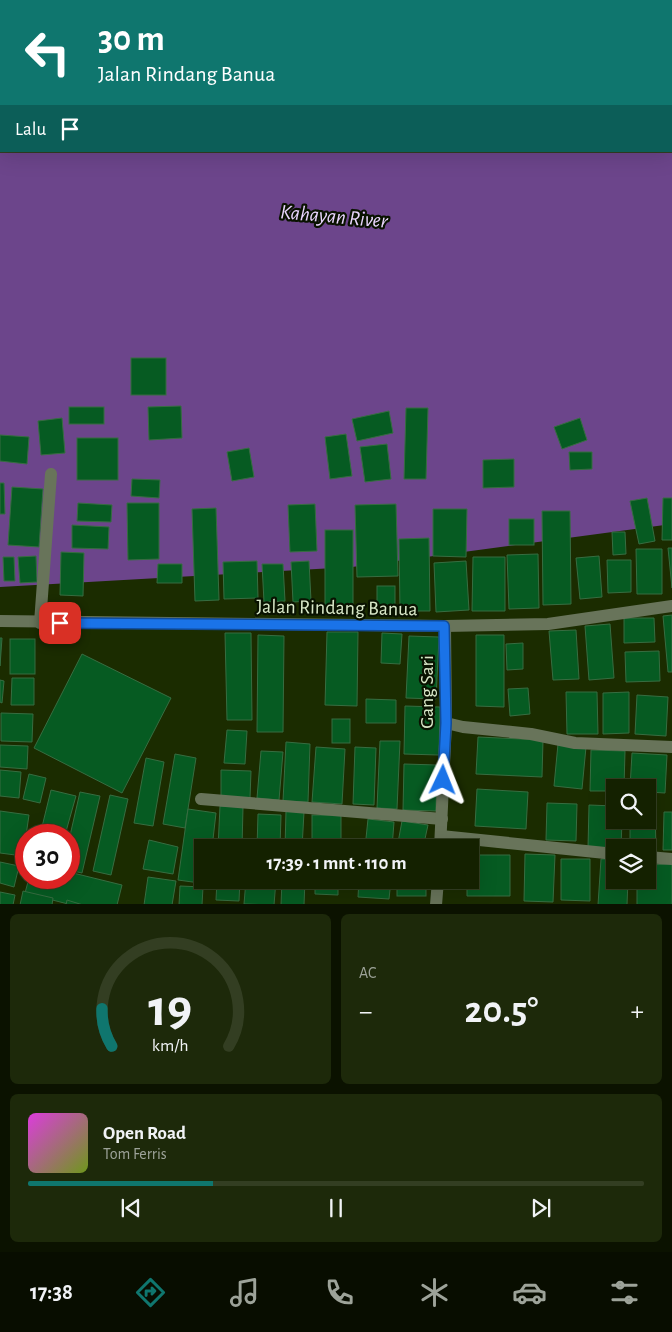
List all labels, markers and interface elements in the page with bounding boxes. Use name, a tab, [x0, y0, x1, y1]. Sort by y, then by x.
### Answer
icon: left	[15, 20, 80, 85]
text: 30 m	[98, 22, 165, 57]
text: Jalan Rindang Banua	[98, 63, 275, 85]
icon: arrive	[56, 115, 84, 143]
text: Lalu	[15, 120, 46, 139]
water label: Kahayan River	[280, 201, 390, 232]
street label: Jalan Rindang Banua	[256, 597, 418, 619]
pin	[39, 602, 81, 644]
icon: arrive	[46, 609, 74, 637]
street label: Gang Sari	[417, 655, 437, 729]
position arrow	[416, 753, 468, 805]
map controls	[606, 779, 656, 889]
button: search	[606, 779, 656, 829]
speed limit sign: 30	[15, 824, 80, 889]
button: layers	[606, 839, 656, 889]
text: 17:39 · 1 mnt · 110 m	[266, 854, 407, 873]
text: AC	[359, 965, 376, 981]
text: 19	[149, 983, 192, 1035]
text: 20.5°	[465, 992, 538, 1030]
text: −	[359, 998, 372, 1026]
text: +	[631, 998, 644, 1026]
text: km/h	[152, 1037, 189, 1055]
text: Open Road	[103, 1124, 186, 1143]
text: Tom Ferris	[103, 1146, 167, 1162]
icon: previous	[117, 1194, 145, 1222]
icon: pause	[322, 1194, 350, 1222]
icon: next	[527, 1194, 555, 1222]
icon: directions	[133, 1275, 168, 1310]
icon: music	[227, 1275, 262, 1310]
icon: phone	[322, 1275, 357, 1310]
icon: climate	[417, 1275, 452, 1310]
icon: car	[512, 1275, 547, 1310]
icon: filters	[607, 1275, 642, 1310]
text: 17:38	[30, 1281, 73, 1303]

